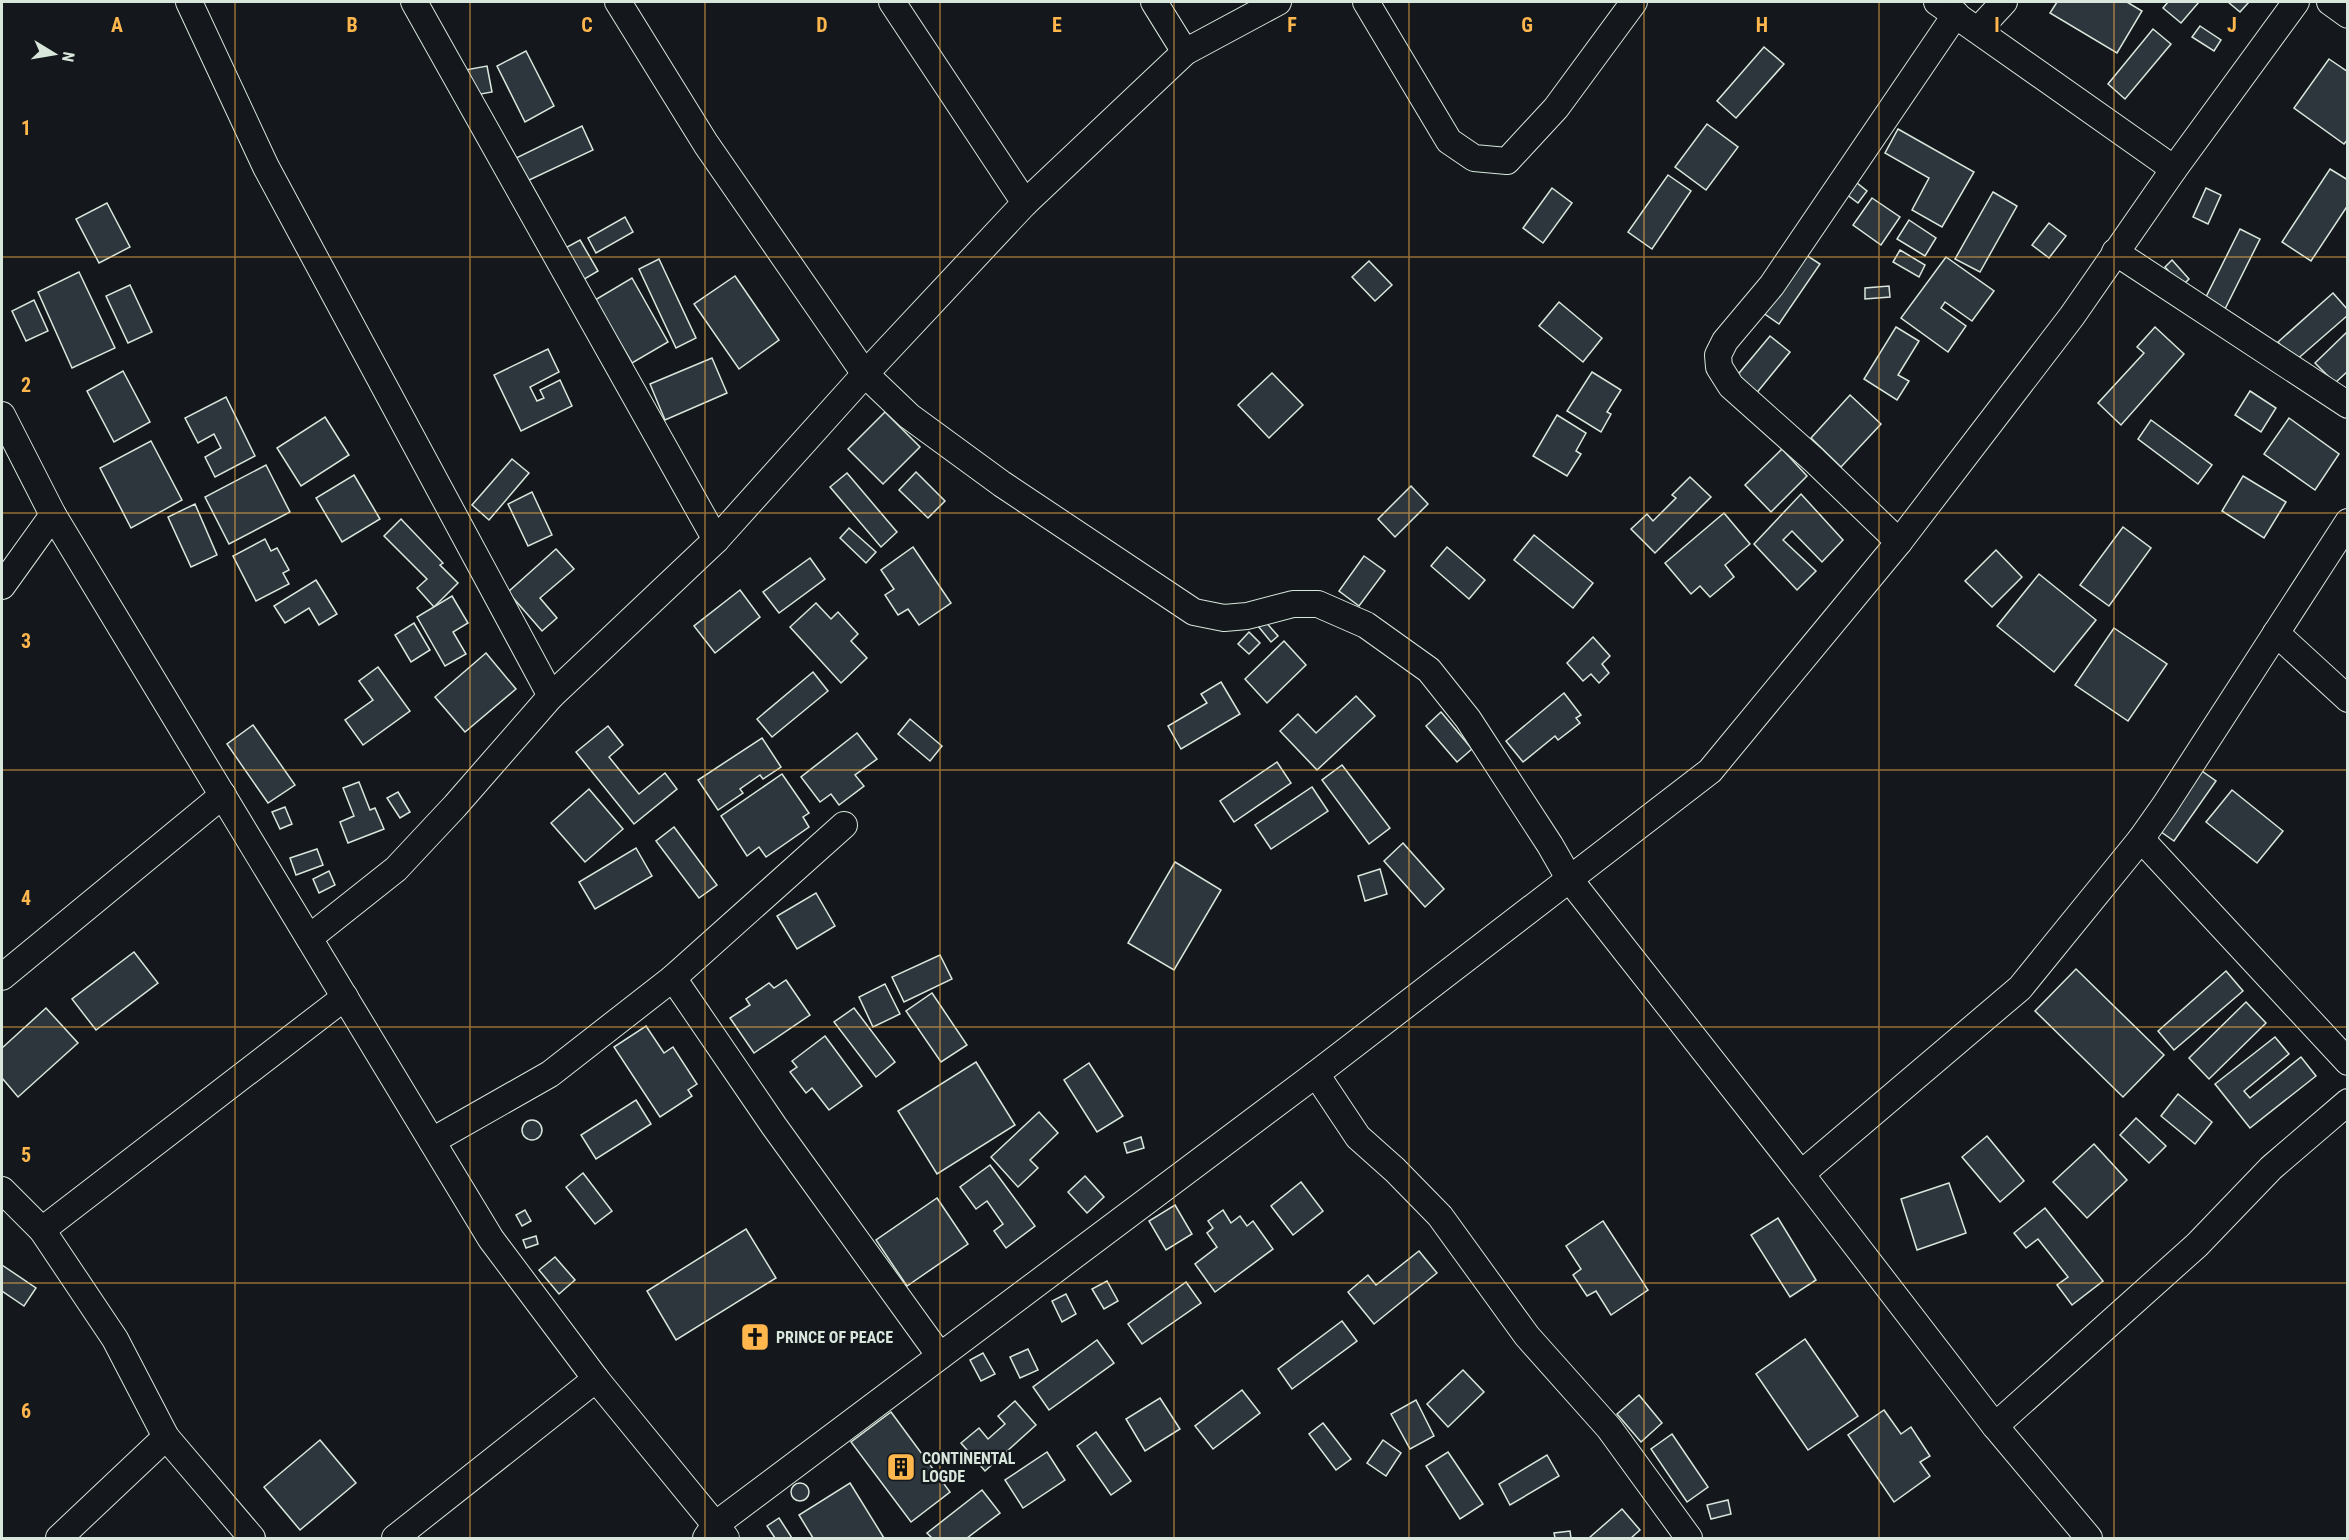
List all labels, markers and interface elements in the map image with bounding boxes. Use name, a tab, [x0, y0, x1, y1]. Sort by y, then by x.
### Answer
text: A	[111, 13, 123, 37]
text: B	[346, 13, 358, 37]
text: C	[581, 13, 593, 37]
text: D	[816, 13, 828, 37]
text: E	[1052, 13, 1062, 37]
text: F	[1287, 13, 1297, 37]
text: G	[1521, 13, 1533, 37]
text: H	[1756, 13, 1768, 37]
text: I	[1994, 13, 2000, 37]
text: J	[2227, 13, 2237, 37]
north arrow	[24, 24, 84, 84]
text: N	[58, 50, 78, 63]
text: 1	[21, 116, 31, 140]
text: 2	[21, 373, 31, 397]
text: 3	[21, 629, 31, 653]
text: 4	[21, 886, 31, 910]
text: 5	[21, 1143, 31, 1167]
church icon: PRINCE OF PEACE	[739, 1321, 771, 1353]
place label: PRINCE OF PEACE	[776, 1328, 893, 1347]
text: 6	[21, 1399, 31, 1423]
place label: CONTINENTAL LOGDE	[922, 1449, 1016, 1486]
building icon: CONTINENTAL LOGDE	[885, 1451, 917, 1483]

